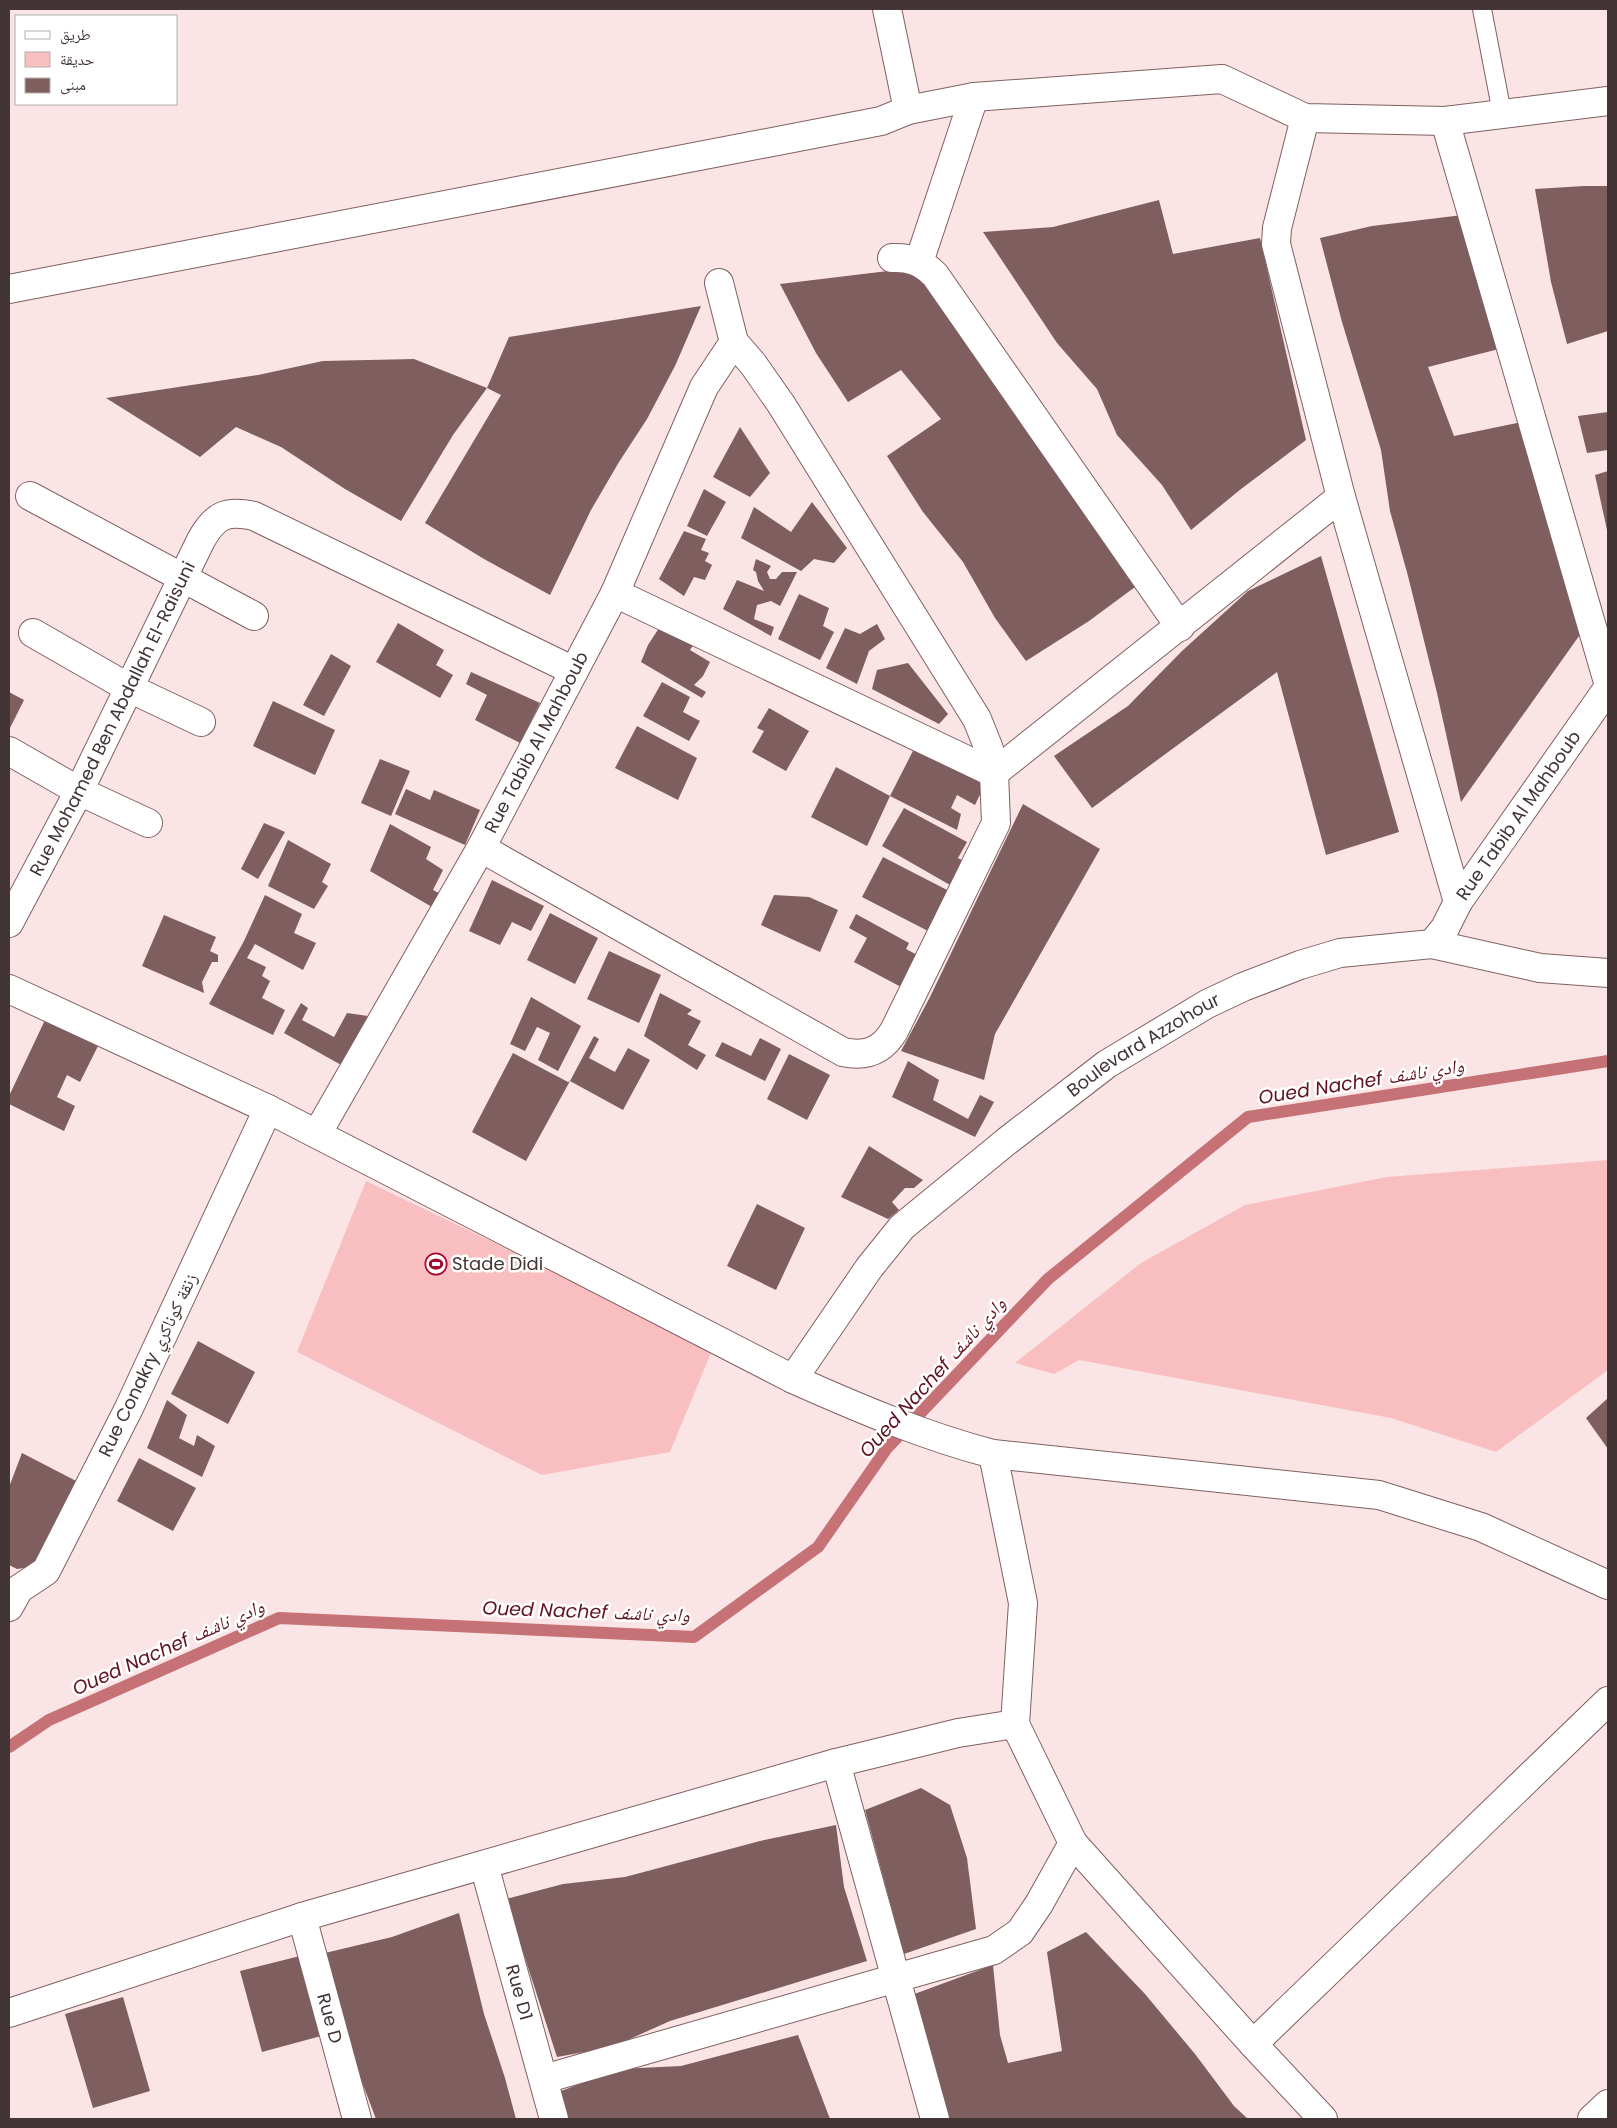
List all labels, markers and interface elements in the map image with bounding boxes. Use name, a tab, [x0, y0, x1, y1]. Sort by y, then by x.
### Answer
legend	[15, 15, 178, 105]
text: طريق	[60, 24, 91, 45]
text: حديقة	[60, 49, 95, 70]
text: مبنى	[60, 74, 86, 95]
street label: Rue Mohamed Ben Abdallah El-Raisuni	[23, 557, 201, 880]
street label: Rue Tabib Al Mahboub	[478, 647, 594, 837]
street label: Rue Tabib Al Mahboub	[1450, 725, 1586, 905]
street label: Boulevard Azzohour	[1061, 987, 1224, 1103]
water label: Oued Nachef وادي ناشف	[1256, 1052, 1466, 1113]
place label: Stade Didi	[452, 1251, 543, 1276]
sports icon: Stade Didi	[424, 1252, 448, 1276]
street label: Rue Conakry زنقة كوناكري	[92, 1269, 205, 1462]
water label: Oued Nachef وادي ناشف	[853, 1291, 1013, 1465]
water label: Oued Nachef وادي ناشف	[68, 1593, 269, 1704]
water label: Oued Nachef وادي ناشف	[482, 1594, 690, 1630]
street label: Rue D1	[500, 1961, 539, 2023]
street label: Rue D	[311, 1990, 349, 2046]

